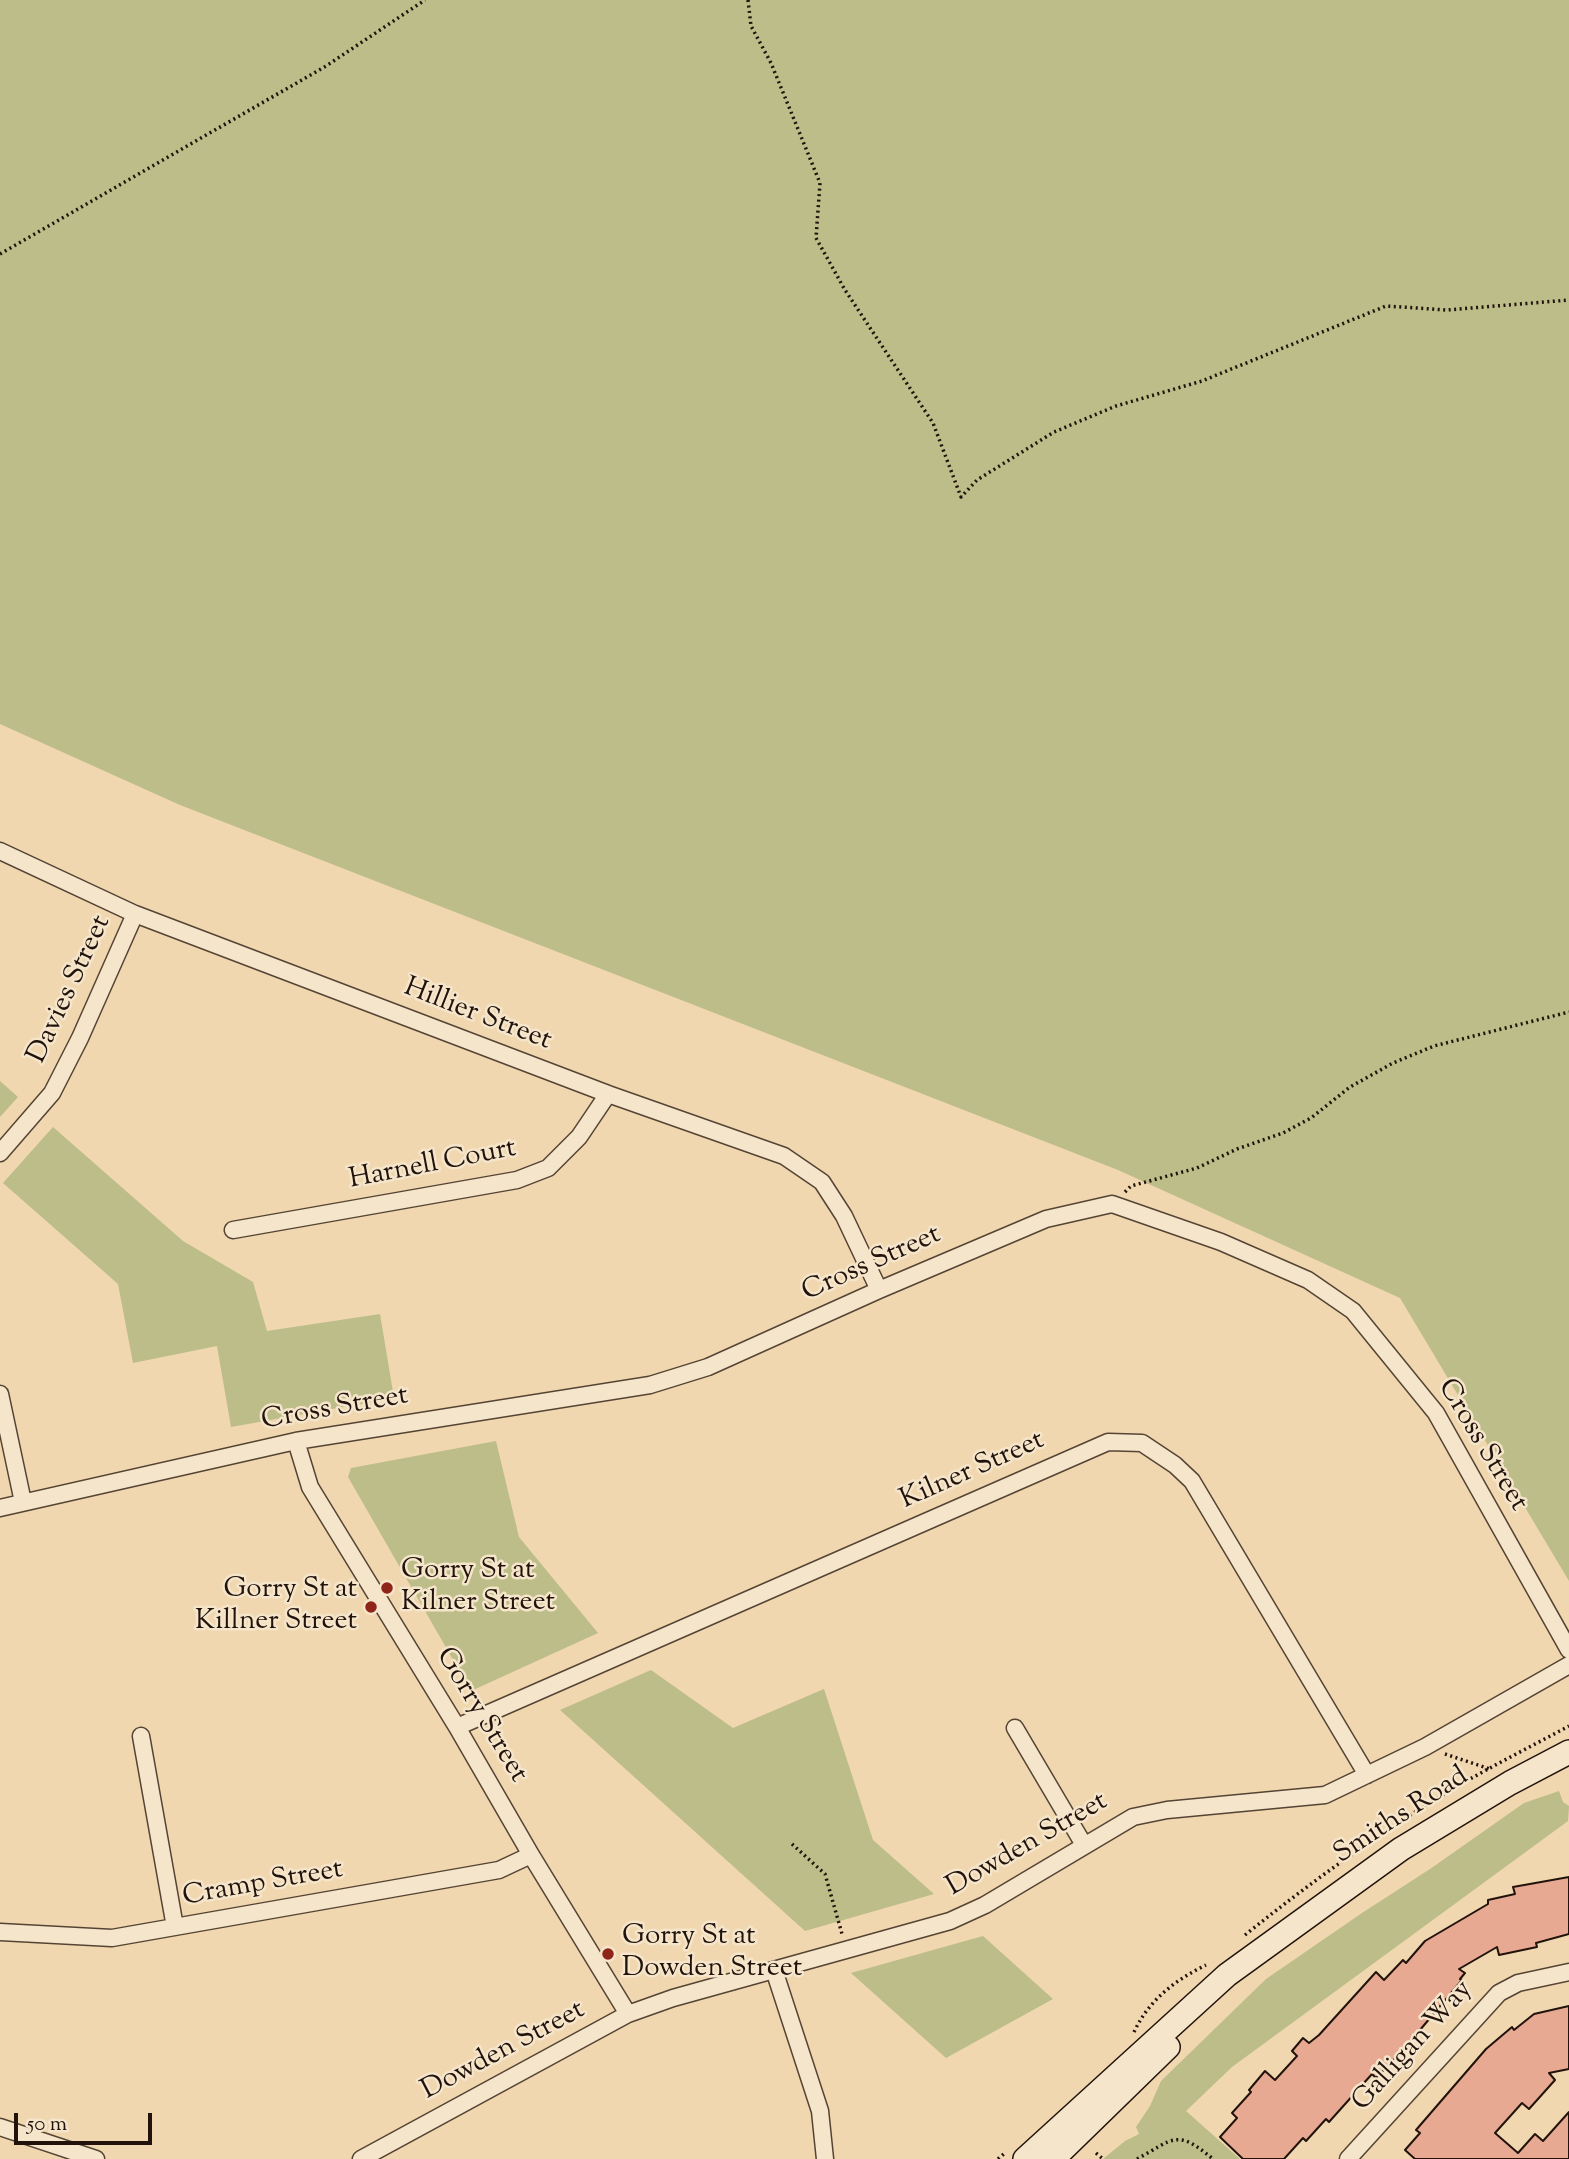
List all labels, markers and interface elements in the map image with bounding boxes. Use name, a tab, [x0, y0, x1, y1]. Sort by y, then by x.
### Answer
street label: Davies Street	[22, 911, 120, 1069]
street label: Hillier Street	[398, 972, 556, 1060]
street label: Harnell Court	[347, 1133, 519, 1199]
street label: Cross Street	[797, 1220, 947, 1310]
street label: Cross Street	[1428, 1374, 1534, 1518]
street label: Cross Street	[259, 1381, 411, 1439]
street label: Kilner Street	[896, 1425, 1050, 1519]
place label: Gorry St at Kilner Street	[401, 1555, 555, 1621]
place label: Gorry St at Killner Street	[195, 1574, 357, 1640]
marker: Gorry St at Kilner Street	[379, 1580, 395, 1596]
marker: Gorry St at Killner Street	[363, 1599, 379, 1615]
street label: Gorry Street	[427, 1642, 533, 1790]
street label: Smiths Road	[1328, 1761, 1476, 1873]
street label: Dowden Street	[942, 1786, 1114, 1906]
street label: Cramp Street	[180, 1854, 346, 1916]
place label: Gorry St at Dowden Street	[622, 1921, 802, 1987]
marker: Gorry St at Dowden Street	[600, 1946, 616, 1962]
street label: Galligan Way	[1347, 1975, 1481, 2119]
street label: Dowden Street	[417, 1995, 591, 2109]
scale bar	[18, 2100, 156, 2144]
text: 50 m	[27, 2110, 67, 2140]

